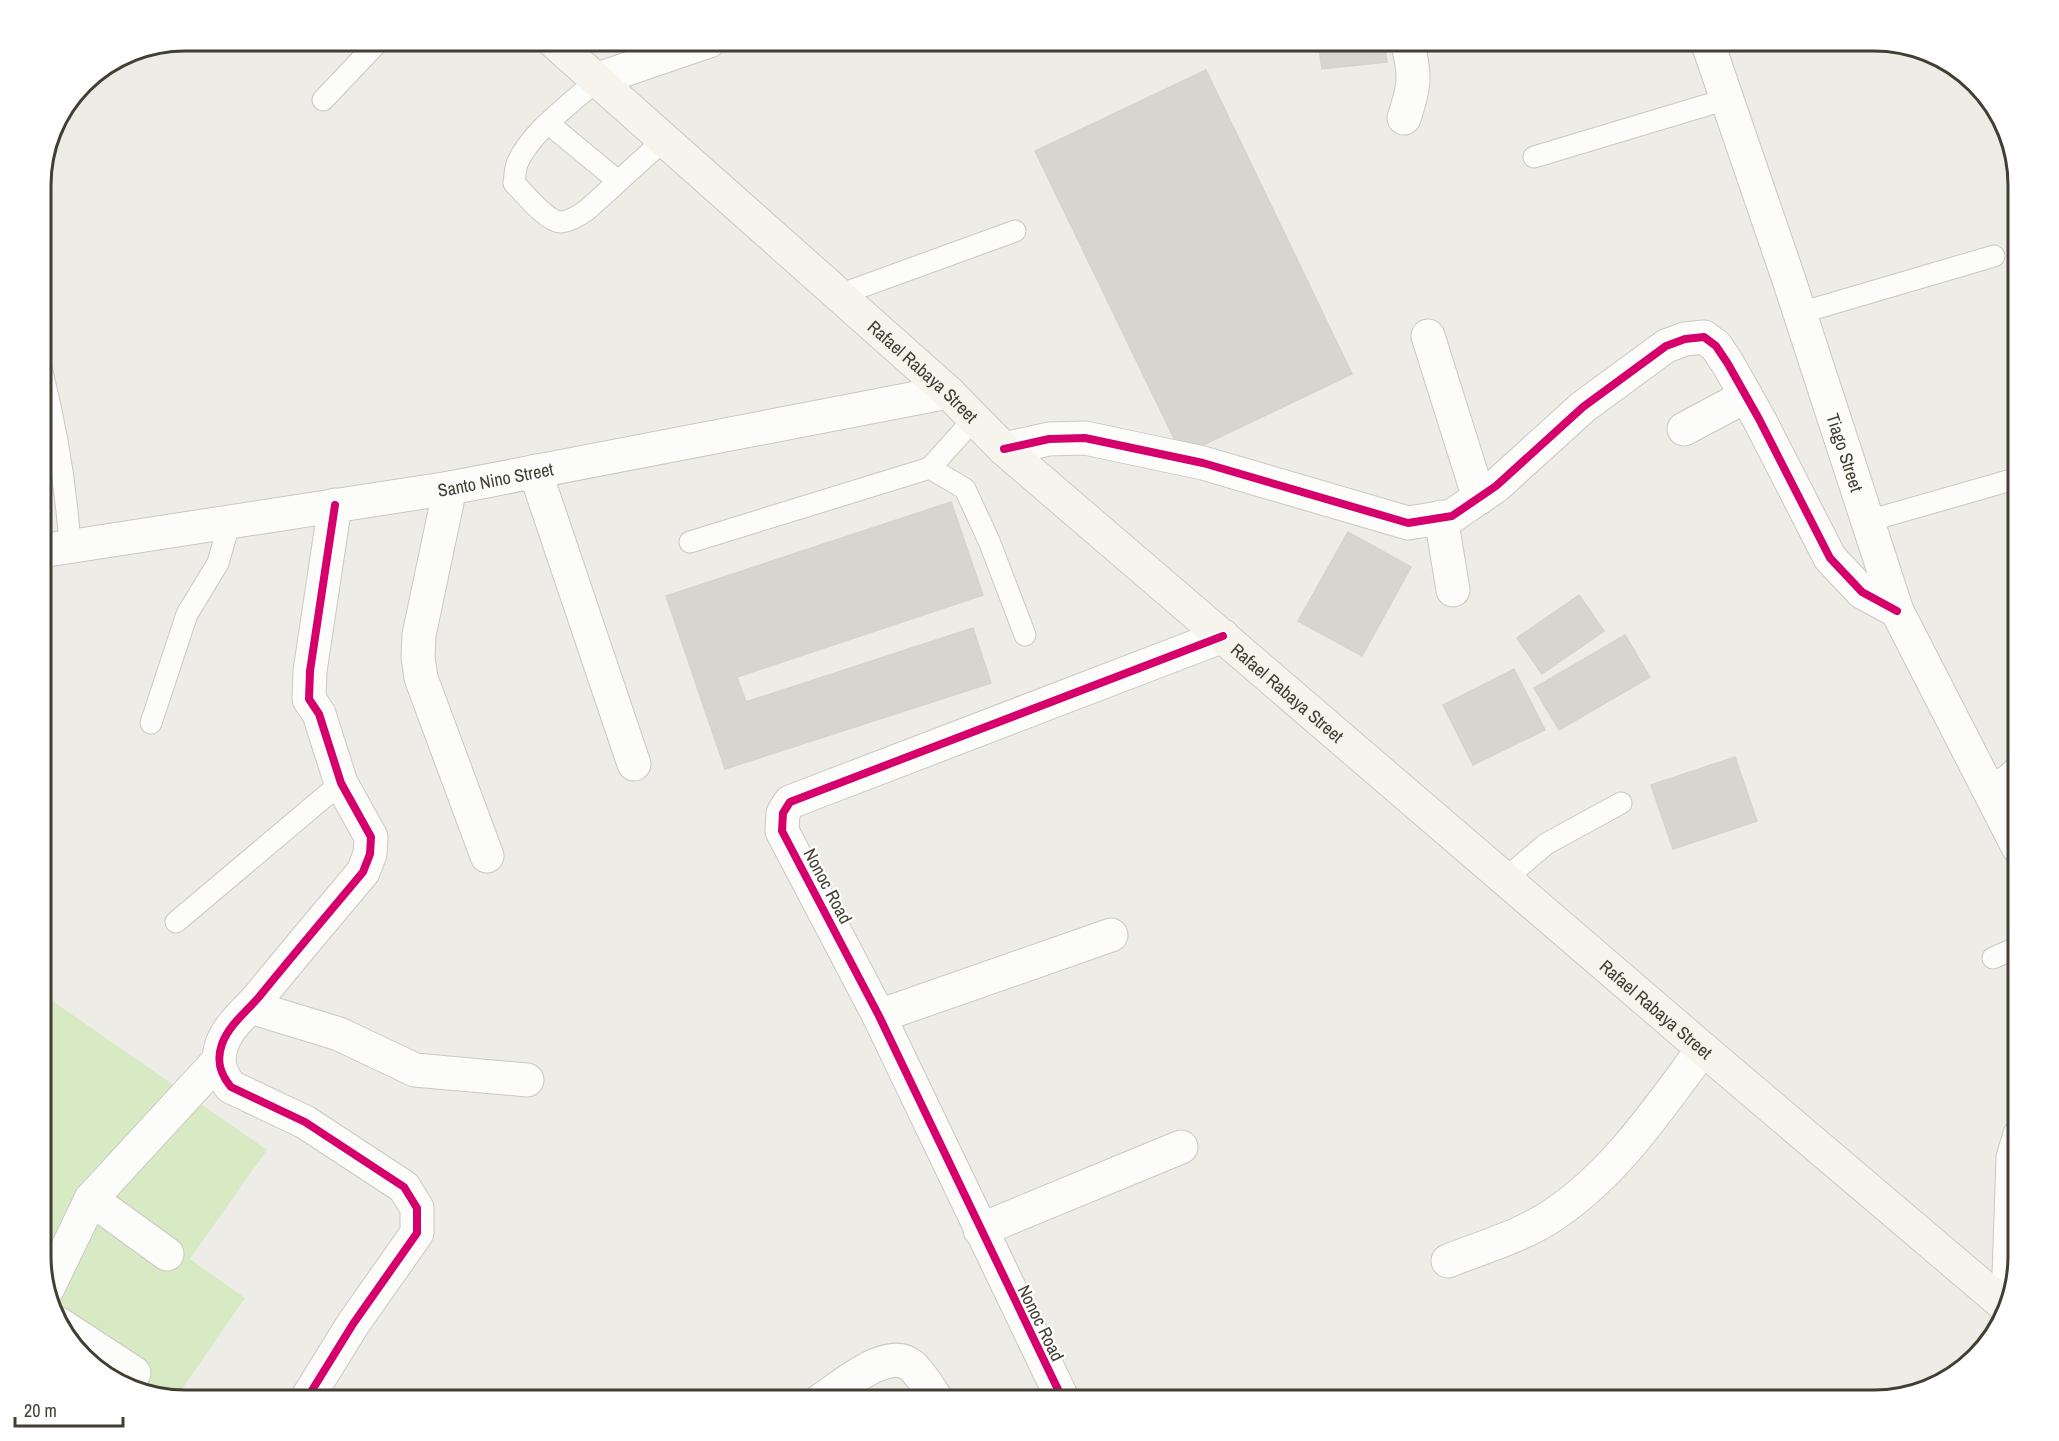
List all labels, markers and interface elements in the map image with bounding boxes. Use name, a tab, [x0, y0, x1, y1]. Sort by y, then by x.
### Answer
street label: Rafael Rabaya Street	[863, 314, 984, 428]
street label: Tiago Street	[1821, 410, 1870, 495]
street label: Santo Nino Street	[436, 456, 555, 502]
street label: Rafael Rabaya Street	[1226, 637, 1349, 748]
street label: Nonoc Road	[798, 844, 858, 928]
street label: Rafael Rabaya Street	[1595, 953, 1718, 1064]
street label: Nonoc Road	[1012, 1281, 1070, 1365]
scale bar	[15, 1390, 123, 1428]
text: 20 m	[24, 1398, 57, 1423]

